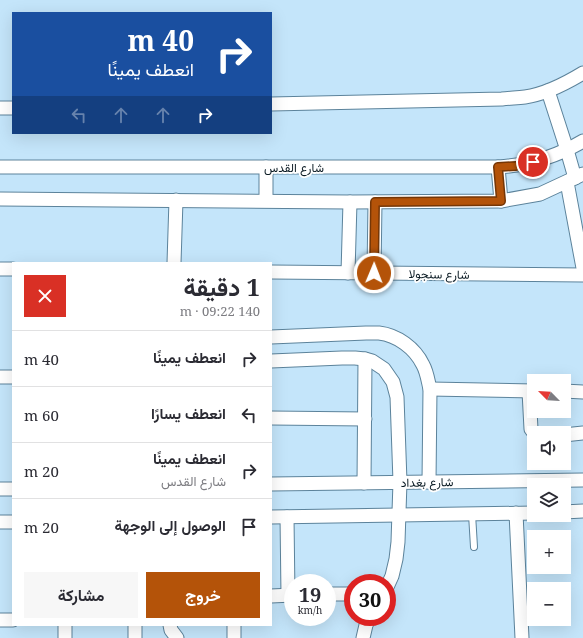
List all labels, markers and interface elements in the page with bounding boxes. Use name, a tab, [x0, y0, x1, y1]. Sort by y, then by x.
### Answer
text: 40 m	[127, 21, 194, 59]
icon: right	[208, 28, 260, 80]
text: انعطف يمينًا	[108, 57, 194, 81]
icon: left	[68, 104, 90, 126]
icon: ahead	[110, 104, 132, 126]
icon: ahead	[152, 104, 174, 126]
icon: right	[194, 104, 216, 126]
pin	[516, 145, 550, 179]
icon: arrive	[522, 151, 544, 173]
street label: شارع القدس	[264, 159, 324, 177]
position arrow	[353, 252, 395, 294]
street label: شارع سنجولا	[408, 265, 470, 284]
text: 1 دقيقة	[184, 270, 260, 303]
button: close	[24, 275, 66, 317]
text: 140 m · 09:22	[180, 302, 260, 320]
text: انعطف يمينًا	[153, 347, 226, 367]
icon: right	[238, 348, 260, 370]
text: 40 m	[24, 349, 59, 369]
north arrow	[527, 374, 571, 418]
map controls	[527, 374, 571, 626]
text: انعطف يسارًا	[151, 403, 226, 423]
icon: left	[238, 404, 260, 426]
text: 60 m	[24, 405, 59, 425]
button: sound	[527, 426, 571, 470]
text: انعطف يمينًا	[153, 448, 226, 468]
icon: right	[238, 460, 260, 482]
text: 20 m	[24, 461, 59, 481]
text: شارع القدس	[161, 472, 226, 490]
street label: شارع بغداد	[401, 473, 453, 492]
button: layers	[527, 478, 571, 522]
text: الوصول إلى الوجهة	[115, 515, 226, 535]
icon: arrive	[238, 516, 260, 538]
text: 20 m	[24, 517, 59, 537]
button: +	[527, 530, 571, 574]
button: مشاركة	[24, 572, 138, 618]
button: خروج	[146, 572, 260, 618]
speed limit sign: 30	[344, 574, 396, 626]
text: 19	[299, 581, 321, 608]
button: −	[527, 582, 571, 626]
text: km/h	[298, 603, 322, 617]

